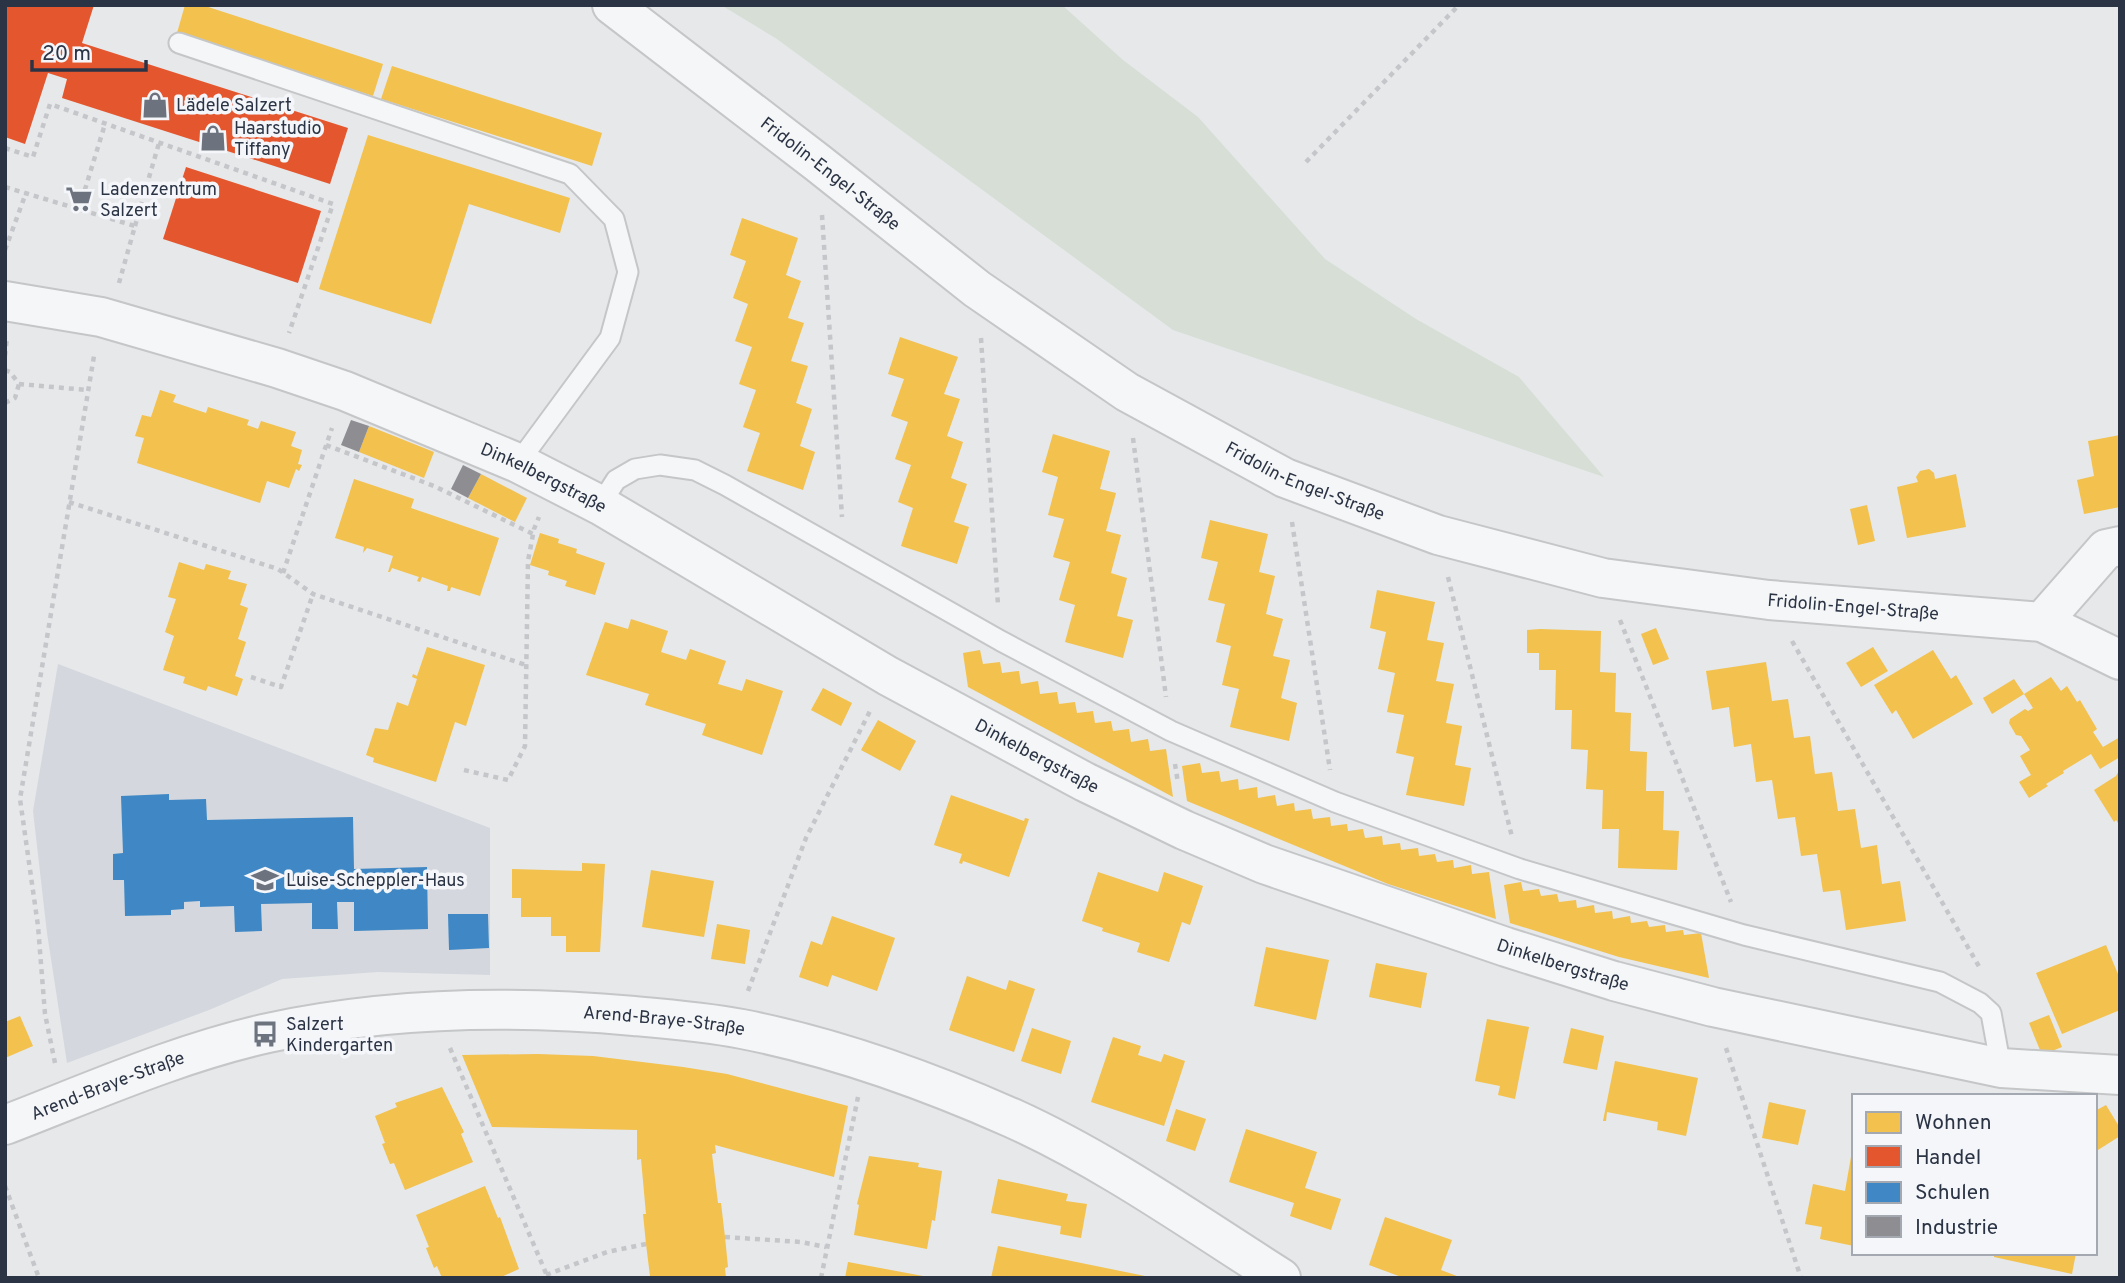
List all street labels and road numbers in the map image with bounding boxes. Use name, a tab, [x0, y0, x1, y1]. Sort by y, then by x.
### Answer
street label: Fridolin-Engel-Straße	[755, 113, 904, 237]
street label: Fridolin-Engel-Straße	[1221, 438, 1387, 527]
street label: Dinkelbergstraße	[477, 439, 610, 519]
street label: Fridolin-Engel-Straße	[1766, 590, 1940, 627]
street label: Dinkelbergstraße	[970, 715, 1102, 800]
street label: Dinkelbergstraße	[1493, 935, 1631, 997]
street label: Arend-Braye-Straße	[582, 1002, 747, 1042]
street label: Arend-Braye-Straße	[28, 1047, 188, 1127]

